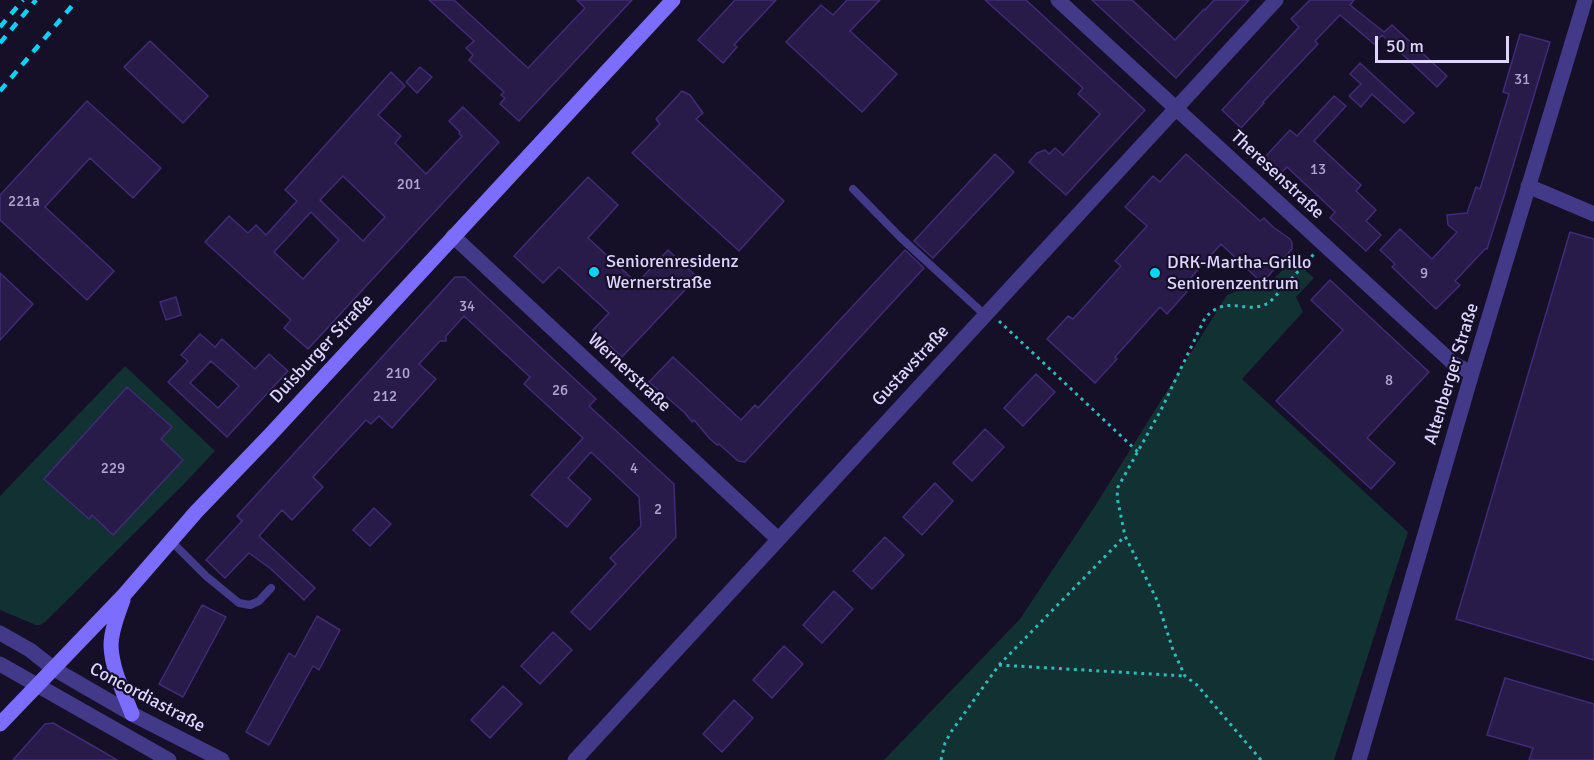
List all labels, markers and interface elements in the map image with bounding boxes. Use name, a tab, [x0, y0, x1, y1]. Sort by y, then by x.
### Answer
scale bar	[1378, 24, 1512, 62]
text: 50 m	[1386, 35, 1424, 57]
house number: 31	[1514, 71, 1530, 89]
street label: Theresenstraße	[1226, 126, 1328, 224]
house number: 13	[1310, 161, 1326, 179]
house number: 201	[397, 176, 421, 194]
house number: 221a	[8, 193, 40, 211]
place label: Seniorenresidenz Wernerstraße	[606, 251, 739, 294]
place label: DRK-Martha-Grillo Seniorenzentrum	[1167, 252, 1311, 294]
marker: Seniorenresidenz Wernerstraße	[587, 265, 601, 279]
house number: 9	[1420, 265, 1428, 283]
marker: DRK-Martha-Grillo Seniorenzentrum	[1148, 266, 1162, 280]
street label: Duisburger Straße	[266, 290, 378, 408]
house number: 34	[459, 298, 475, 316]
street label: Altenberger Straße	[1420, 301, 1484, 447]
street label: Gustavstraße	[868, 321, 954, 411]
street label: Wernerstraße	[583, 329, 675, 417]
house number: 210	[386, 365, 410, 383]
house number: 8	[1385, 372, 1393, 390]
house number: 26	[552, 382, 568, 400]
house number: 212	[373, 388, 397, 406]
house number: 229	[101, 460, 125, 478]
house number: 4	[630, 460, 638, 478]
house number: 2	[654, 501, 662, 519]
street label: Concordiastraße	[86, 658, 208, 738]

